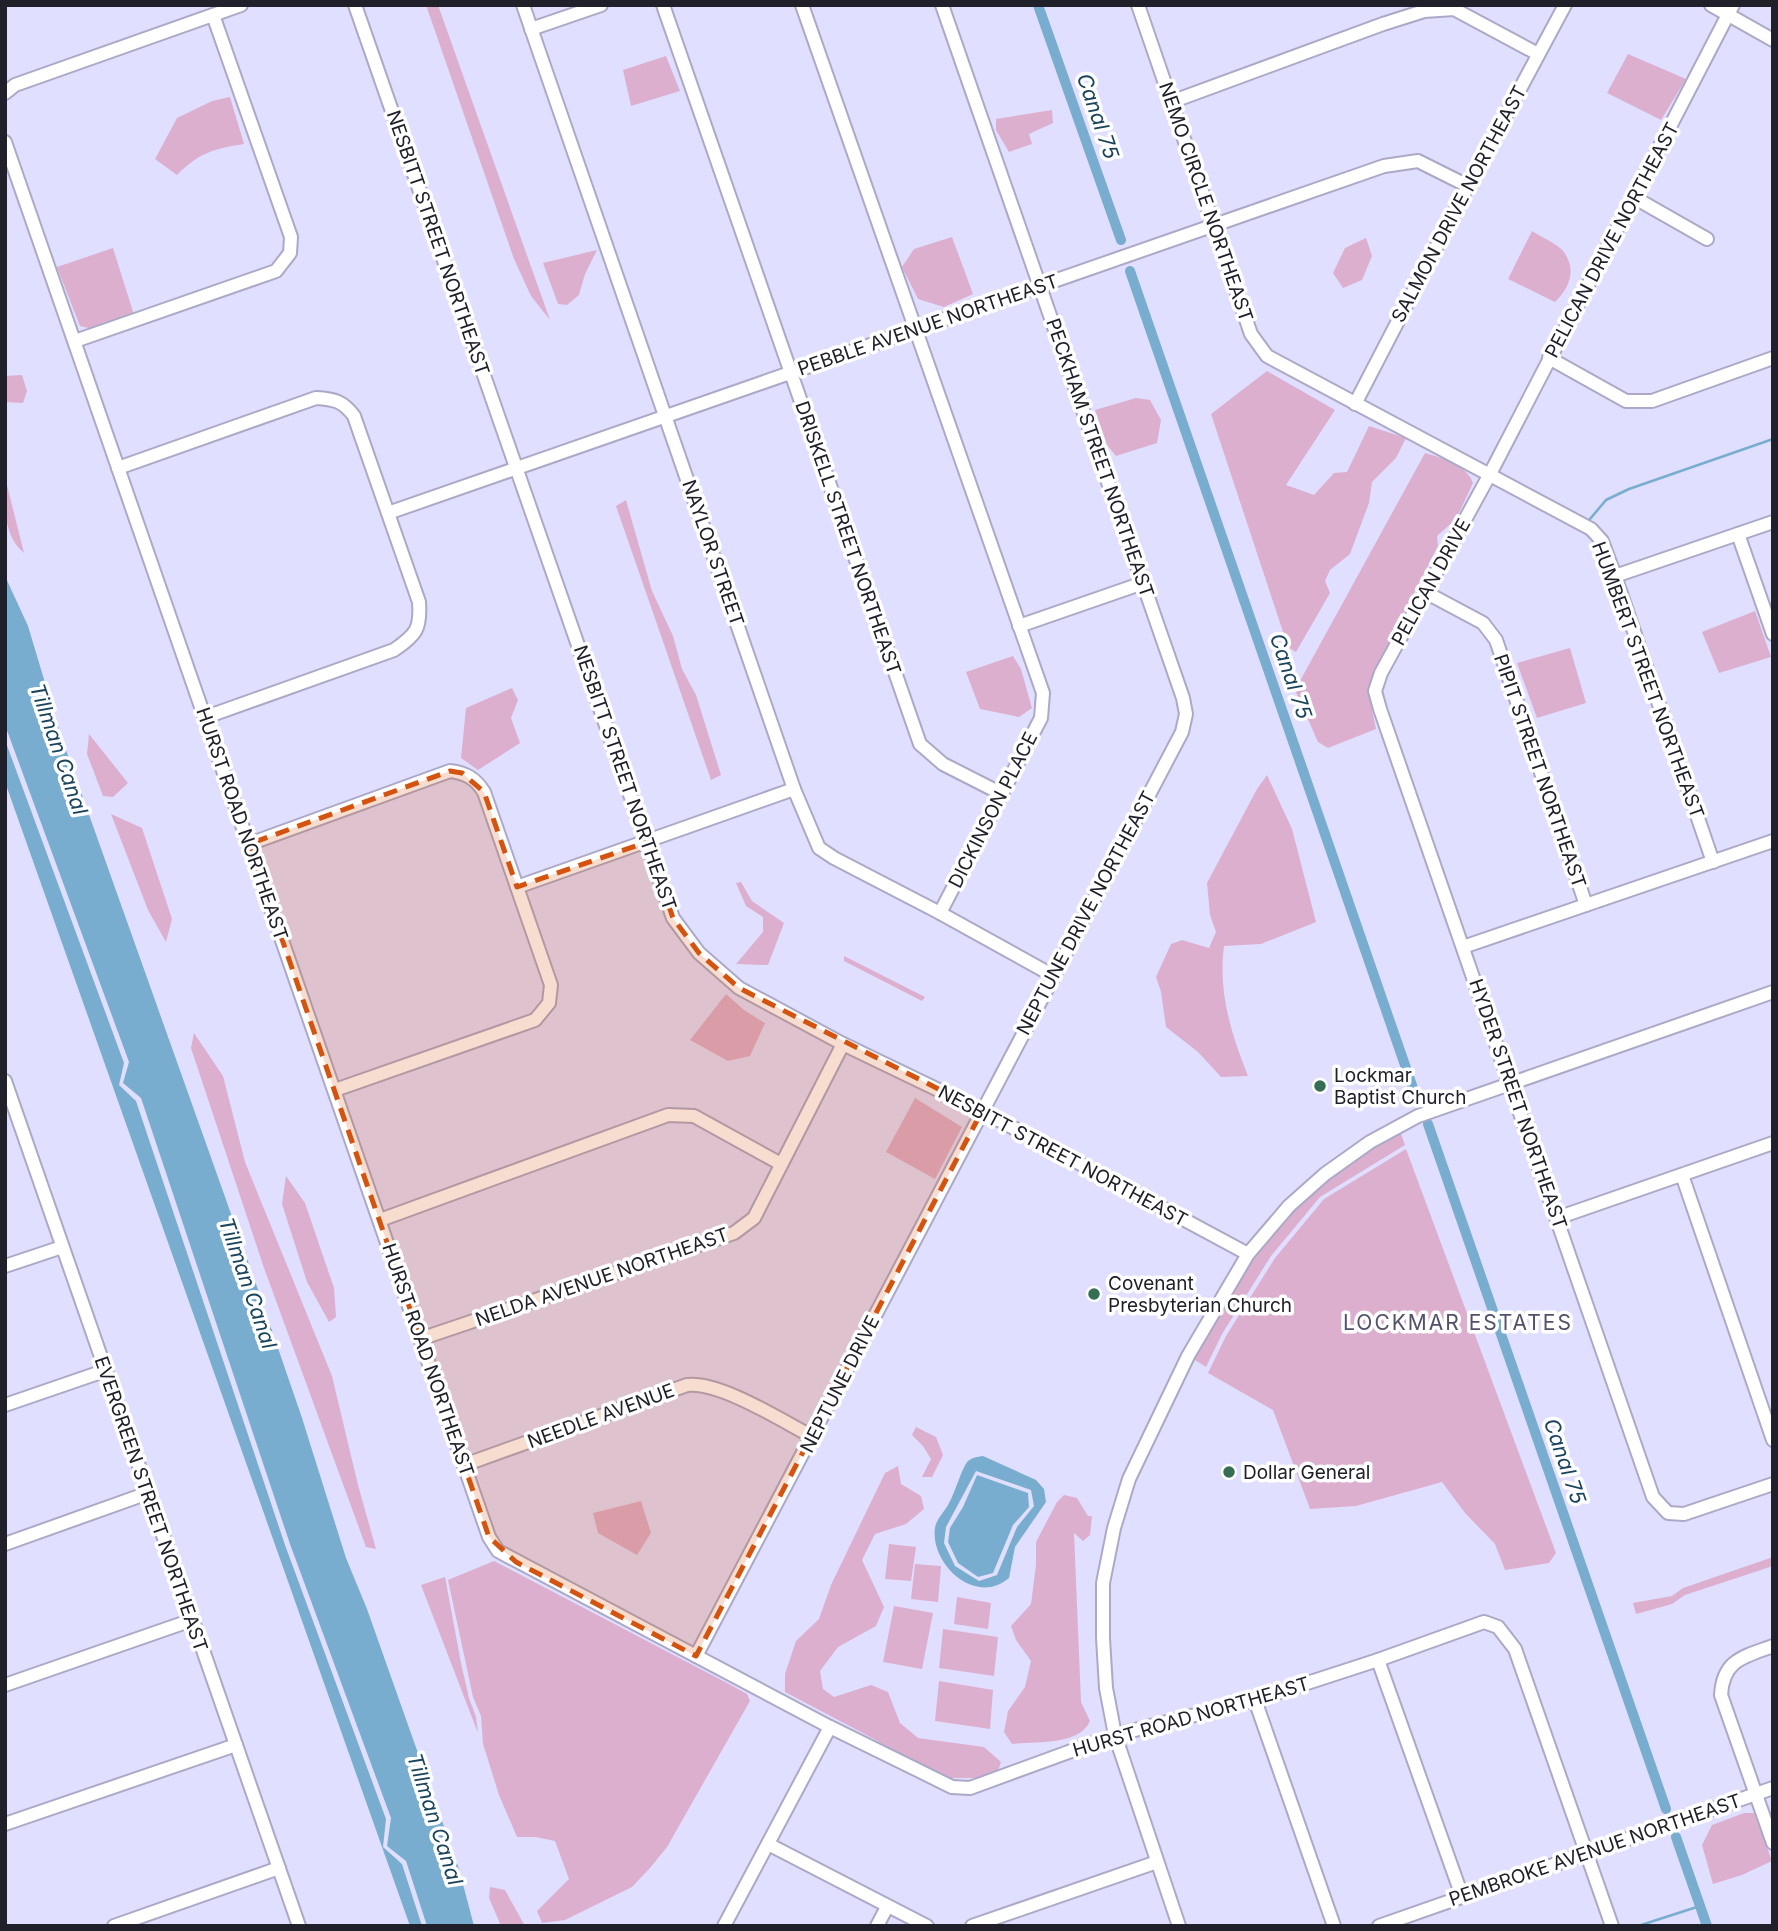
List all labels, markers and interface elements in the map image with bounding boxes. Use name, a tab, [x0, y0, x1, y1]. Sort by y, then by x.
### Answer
water label: Canal 75	[1072, 70, 1124, 162]
street label: NEMO CIRCLE NORTHEAST	[1154, 79, 1258, 325]
street label: SALMON DRIVE NORTHEAST	[1387, 82, 1531, 326]
street label: NESBITT STREET NORTHEAST	[382, 107, 494, 379]
street label: PELICAN DRIVE NORTHEAST	[1540, 118, 1684, 362]
street label: PEBBLE AVENUE NORTHEAST	[795, 270, 1061, 380]
street label: PECKHAM STREET NORTHEAST	[1041, 315, 1159, 601]
street label: DRISKELL STREET NORTHEAST	[790, 398, 906, 678]
street label: NAYLOR STREET	[677, 477, 749, 629]
street label: PELICAN DRIVE	[1387, 515, 1475, 649]
street label: HUMBERT STREET NORTHEAST	[1587, 539, 1709, 821]
water label: Canal 75	[1265, 630, 1317, 722]
street label: NESBITT STREET NORTHEAST	[569, 642, 681, 914]
street label: PIPIT STREET NORTHEAST	[1489, 651, 1591, 891]
water label: Tillman Canal	[25, 680, 93, 819]
street label: HURST ROAD NORTHEAST	[191, 704, 293, 944]
street label: DICKINSON PLACE	[944, 728, 1042, 892]
street label: NEPTUNE DRIVE NORTHEAST	[1012, 787, 1160, 1039]
street label: HYDER STREET NORTHEAST	[1464, 976, 1572, 1232]
place label: Lockmar Baptist Church	[1334, 1064, 1466, 1109]
marker: Lockmar Baptist Church	[1312, 1078, 1328, 1094]
street label: NESBITT STREET NORTHEAST	[934, 1080, 1192, 1232]
water label: Tillman Canal	[214, 1214, 282, 1353]
street label: NELDA AVENUE NORTHEAST	[473, 1223, 731, 1331]
street label: HURST ROAD NORTHEAST	[377, 1240, 479, 1480]
place label: Covenant Presbyterian Church	[1108, 1272, 1292, 1317]
marker: Covenant Presbyterian Church	[1086, 1286, 1102, 1302]
district label: LOCKMAR ESTATES	[1343, 1310, 1573, 1335]
street label: NEPTUNE DRIVE	[795, 1312, 885, 1456]
street label: EVERGREEN STREET NORTHEAST	[90, 1353, 212, 1655]
street label: NEEDLE AVENUE	[524, 1379, 678, 1453]
water label: Canal 75	[1539, 1415, 1591, 1507]
place label: Dollar General	[1243, 1461, 1370, 1484]
marker: Dollar General	[1221, 1464, 1237, 1480]
street label: HURST ROAD NORTHEAST	[1070, 1672, 1312, 1762]
water label: Tillman Canal	[402, 1750, 468, 1889]
street label: PEMBROKE AVENUE NORTHEAST	[1446, 1789, 1744, 1911]

